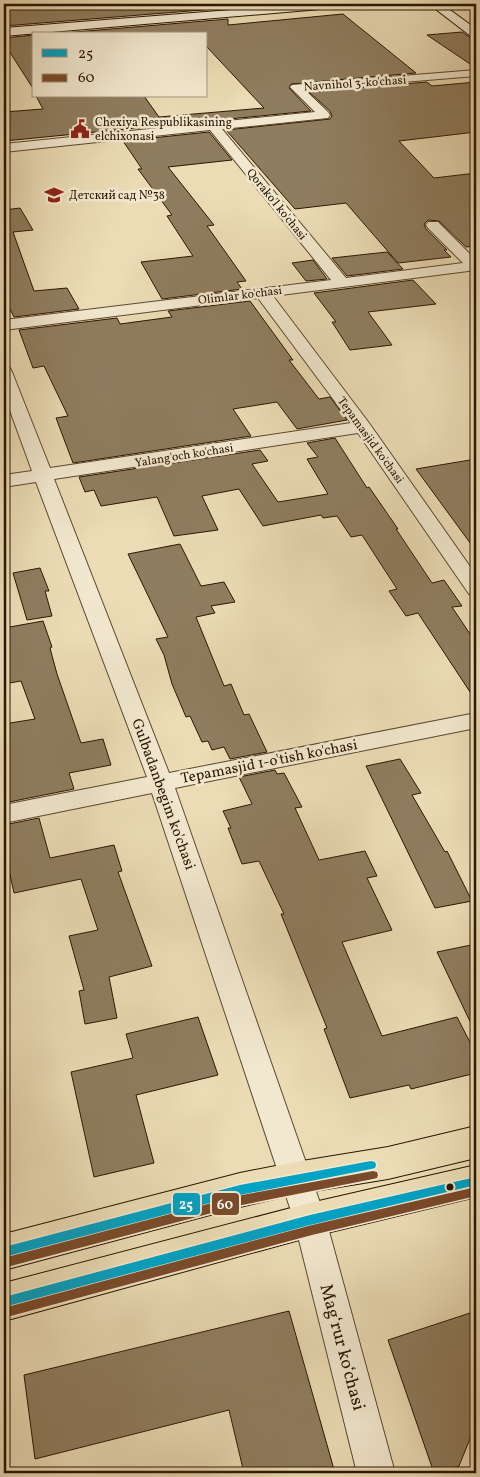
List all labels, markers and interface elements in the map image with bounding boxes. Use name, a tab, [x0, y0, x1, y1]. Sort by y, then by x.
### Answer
legend	[32, 32, 208, 98]
text: 25	[78, 44, 93, 65]
text: 60	[78, 68, 95, 89]
street label: Navnihol 3-ko'chasi	[303, 72, 407, 96]
place label: Chexiya Respublikasining elchixonasi	[95, 115, 232, 145]
public building icon: Chexiya Respublikasining elchixonasi	[69, 118, 91, 140]
street label: Qorako'l ko'chasi	[242, 166, 310, 244]
school or university icon: Детский сад №38	[43, 184, 65, 206]
place label: Детский сад №38	[69, 188, 165, 204]
street label: Olimlar ko'chasi	[197, 283, 283, 309]
street label: Tepamasjid ko'chasi	[333, 394, 407, 488]
street label: Yalang'och ko'chasi	[134, 440, 235, 472]
street label: Gulbadanbegim ko'chasi	[125, 716, 200, 873]
street label: Tepamasjid 1-o'tish ko'chasi	[179, 735, 359, 790]
unlabelled marker	[445, 1182, 455, 1192]
line badge: 25	[172, 1192, 201, 1216]
line badge: 60	[211, 1192, 240, 1216]
text: 25	[179, 1196, 193, 1215]
text: 60	[217, 1196, 234, 1215]
street label: Magʻrur koʻchasi	[313, 1281, 370, 1414]

